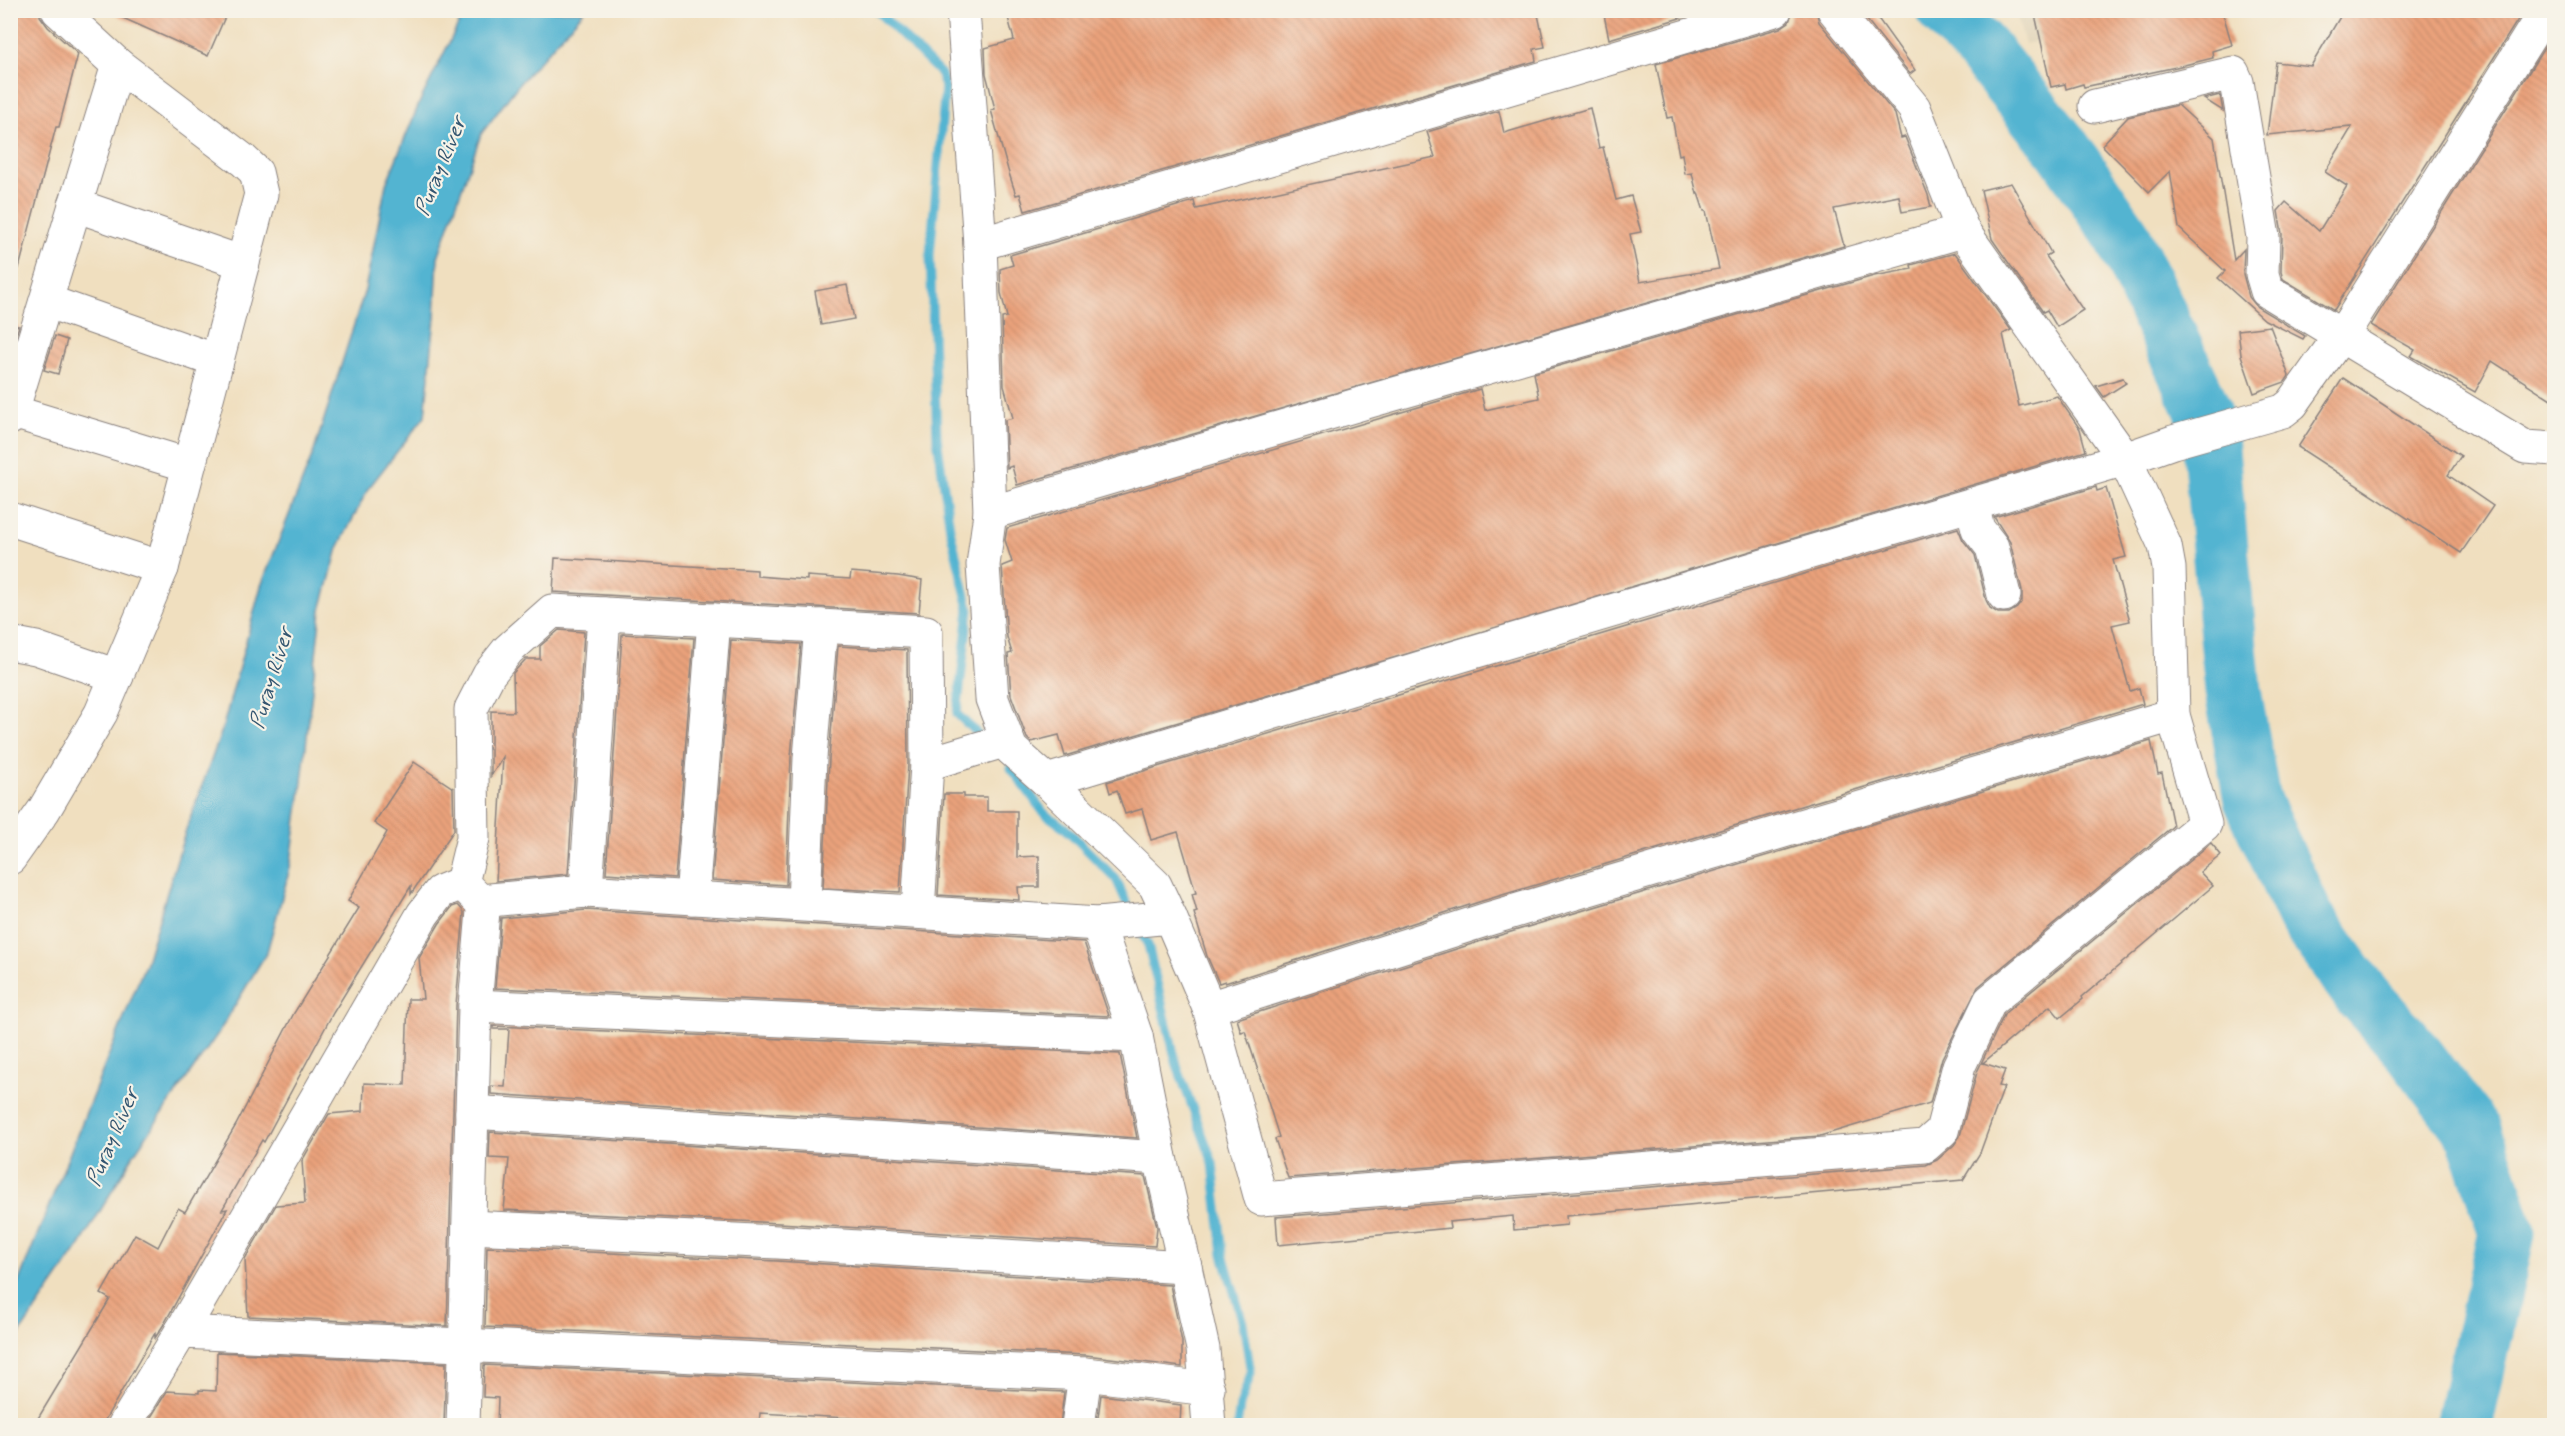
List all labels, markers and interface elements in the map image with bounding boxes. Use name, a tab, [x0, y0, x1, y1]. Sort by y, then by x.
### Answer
water label: Puray River	[409, 110, 475, 220]
water label: Puray River	[243, 622, 301, 732]
water label: Puray River	[80, 1081, 147, 1191]

